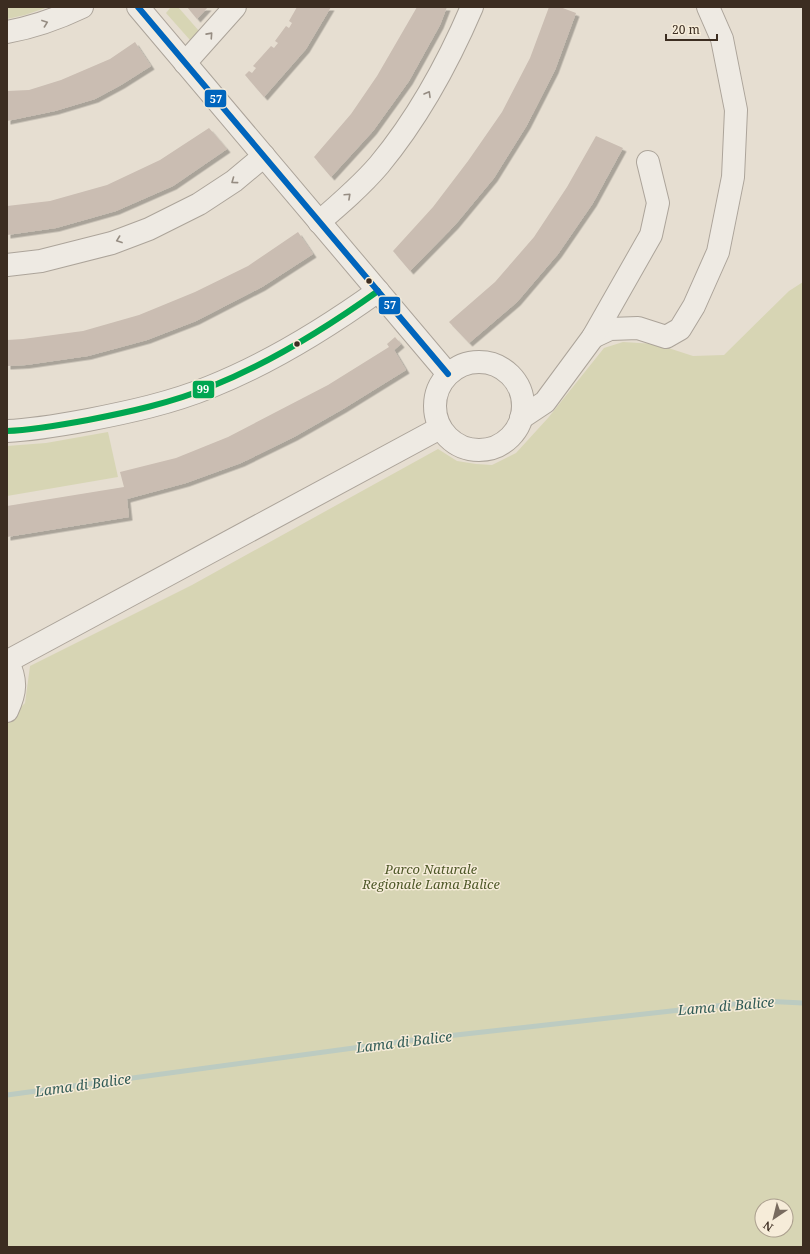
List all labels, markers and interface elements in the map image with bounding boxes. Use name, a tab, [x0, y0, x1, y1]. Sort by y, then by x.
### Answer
scale bar	[666, 16, 717, 42]
one-way arrow	[41, 19, 48, 27]
text: 20 m	[672, 21, 700, 38]
one-way arrow	[205, 32, 213, 40]
line badge: 57	[204, 89, 227, 108]
text: 57	[210, 91, 222, 106]
one-way arrow	[424, 91, 431, 98]
one-way arrow	[231, 176, 238, 183]
one-way arrow	[343, 193, 351, 201]
one-way arrow	[115, 236, 122, 244]
unlabelled marker	[364, 276, 374, 286]
line badge: 57	[378, 296, 401, 315]
text: 57	[384, 297, 396, 312]
unlabelled marker	[292, 339, 302, 349]
line badge: 99	[192, 380, 215, 399]
text: 99	[197, 381, 209, 396]
park label: Parco Naturale Regionale Lama Balice	[361, 860, 500, 893]
water label: Lama di Balice	[676, 992, 775, 1019]
water label: Lama di Balice	[354, 1026, 453, 1057]
water label: Lama di Balice	[33, 1068, 132, 1101]
north arrow	[754, 1198, 794, 1238]
text: N	[760, 1218, 776, 1235]

